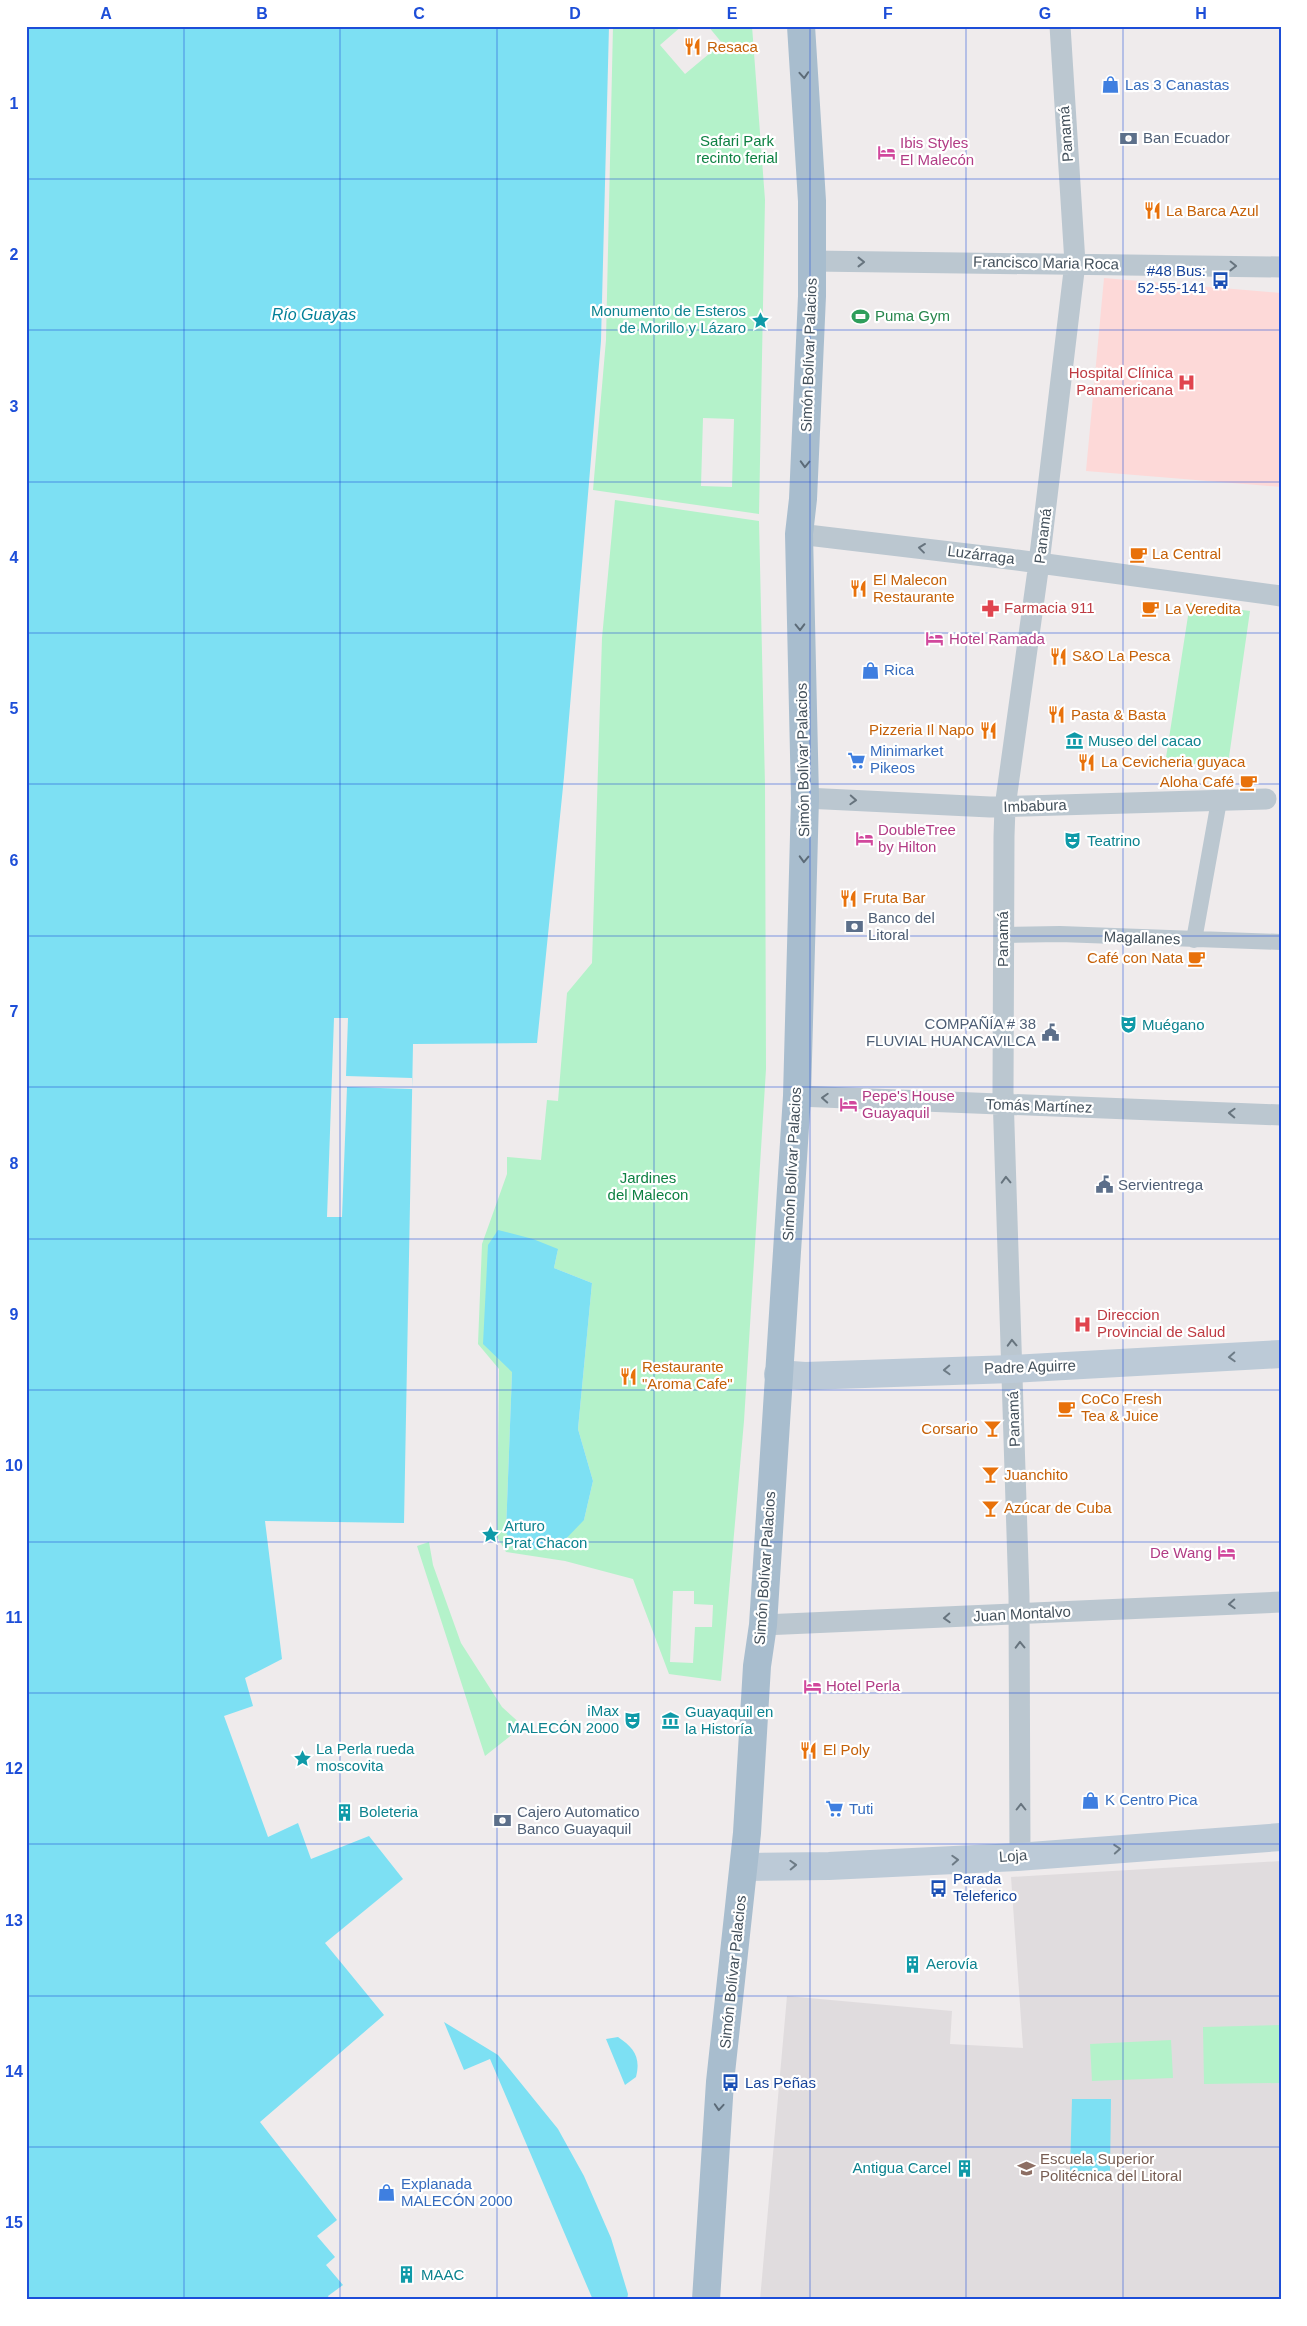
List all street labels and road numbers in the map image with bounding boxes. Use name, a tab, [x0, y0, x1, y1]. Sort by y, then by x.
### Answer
street label: Panamá	[1055, 105, 1076, 162]
street label: Francisco Maria Roca	[973, 253, 1120, 272]
street label: Simón Bolívar Palacios	[797, 278, 820, 432]
street label: Panamá	[1031, 507, 1054, 565]
street label: Luzárraga	[947, 542, 1016, 567]
street label: Simón Bolívar Palacios	[793, 683, 812, 837]
street label: Imbabura	[1003, 796, 1068, 815]
street label: Panamá	[994, 910, 1011, 967]
street label: Magallanes	[1103, 928, 1181, 947]
street label: Simón Bolívar Palacios	[779, 1087, 804, 1241]
street label: Tomás Martínez	[985, 1095, 1093, 1116]
street label: Padre Aguirre	[984, 1356, 1076, 1377]
street label: Panamá	[1004, 1390, 1023, 1447]
street label: Simón Bolívar Palacios	[751, 1490, 778, 1645]
street label: Juan Montalvo	[973, 1602, 1071, 1625]
street label: Loja	[998, 1846, 1028, 1865]
street label: Simón Bolívar Palacios	[716, 1894, 749, 2050]

